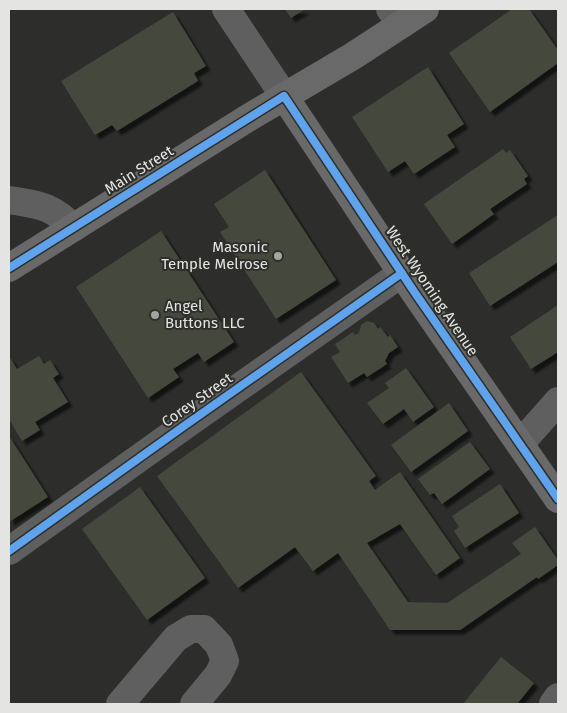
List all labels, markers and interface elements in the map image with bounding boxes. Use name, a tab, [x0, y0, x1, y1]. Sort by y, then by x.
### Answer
street label: Main Street	[101, 142, 177, 198]
street label: West Wyoming Avenue	[382, 223, 482, 359]
place label: Masonic Temple Melrose	[161, 238, 268, 273]
marker: Masonic Temple Melrose	[272, 250, 284, 262]
place label: Angel Buttons LLC	[165, 297, 245, 332]
marker: Angel Buttons LLC	[149, 309, 161, 321]
street label: Corey Street	[158, 369, 236, 431]

